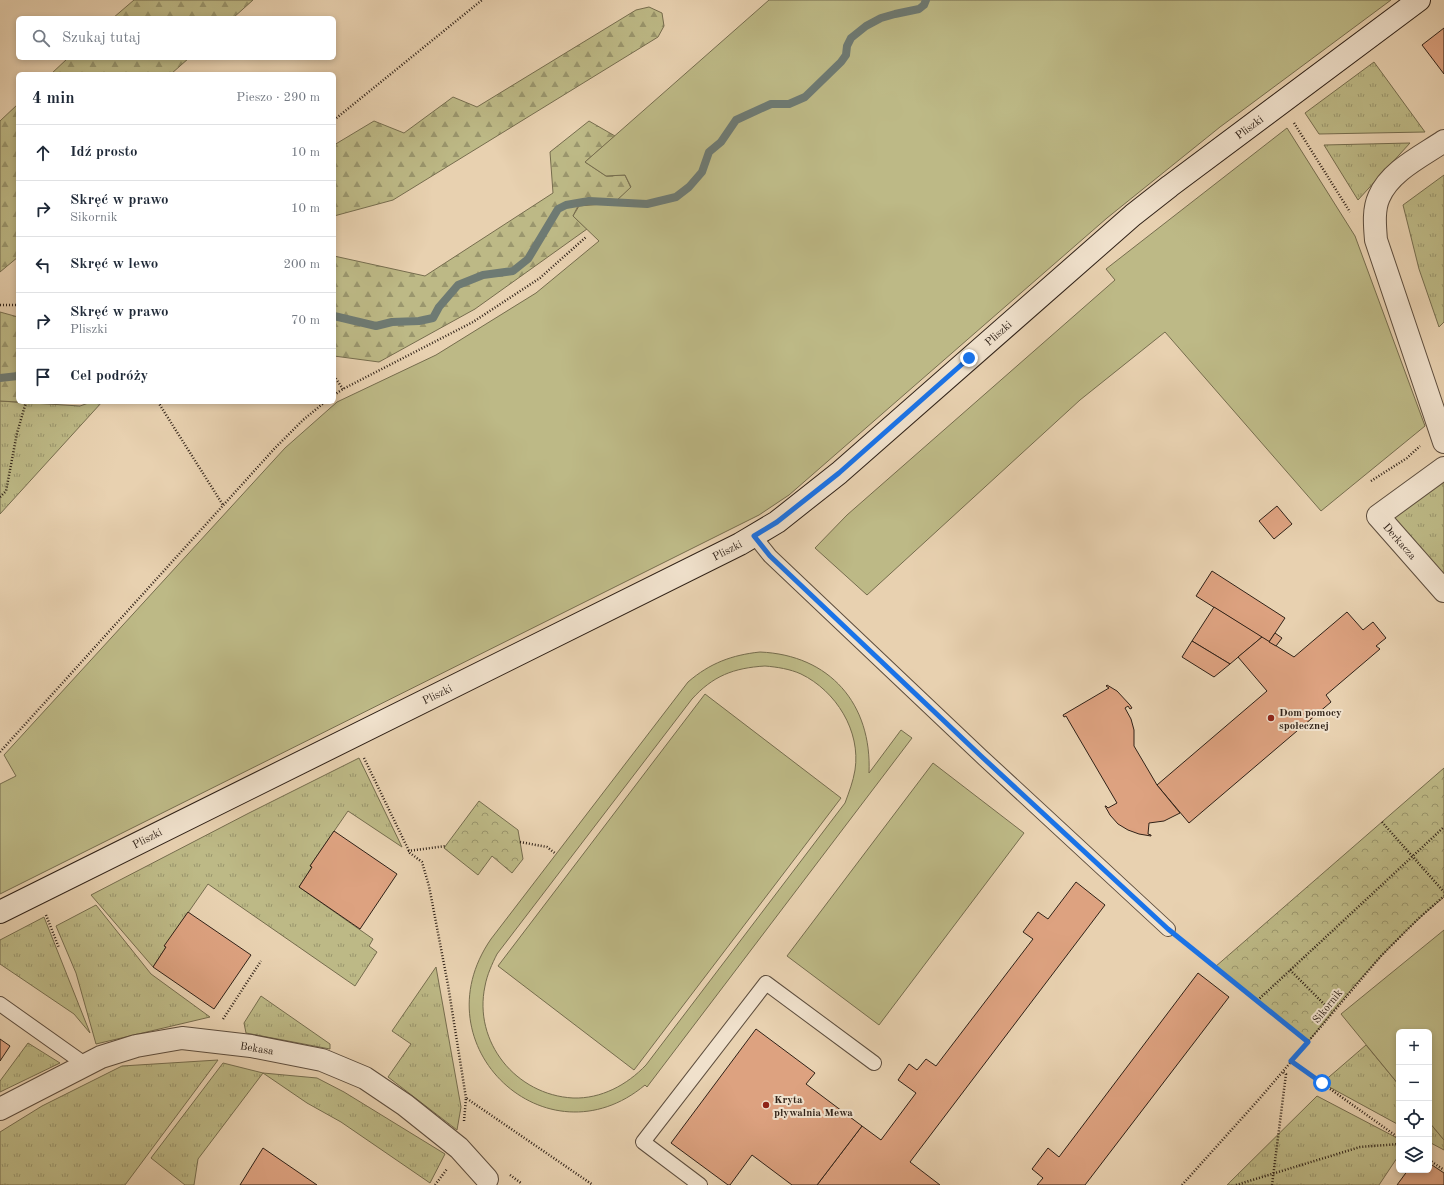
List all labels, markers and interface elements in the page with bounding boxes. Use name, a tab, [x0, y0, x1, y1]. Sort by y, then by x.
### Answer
search box	[16, 16, 336, 60]
icon: search	[30, 27, 52, 49]
text: Szukaj tutaj	[62, 31, 141, 46]
text: 4 min	[32, 90, 75, 107]
text: Pieszo · 290 m	[236, 91, 320, 104]
street label: Pliszki	[1234, 114, 1266, 142]
icon: ahead	[32, 142, 54, 164]
text: Idź prosto	[70, 145, 137, 160]
text: 10 m	[291, 146, 320, 159]
text: Skręć w prawo	[70, 193, 169, 208]
icon: right	[32, 198, 54, 220]
text: 10 m	[291, 202, 320, 215]
text: Sikornik	[70, 211, 117, 224]
icon: left	[32, 254, 54, 276]
text: Skręć w lewo	[70, 257, 158, 272]
text: 200 m	[283, 258, 320, 271]
text: Skręć w prawo	[70, 305, 169, 320]
icon: right	[32, 310, 54, 332]
text: 70 m	[291, 314, 320, 327]
street label: Pliszki	[983, 320, 1015, 349]
text: Pliszki	[70, 323, 108, 336]
route end	[960, 349, 978, 367]
icon: arrive	[32, 366, 54, 388]
text: Cel podróży	[70, 369, 148, 384]
street label: Derkacza	[1380, 522, 1418, 563]
street label: Pliszki	[711, 539, 744, 563]
street label: Pliszki	[421, 683, 454, 707]
place label: Dom pomocy społecznej	[1279, 708, 1342, 732]
marker: Dom pomocy społecznej	[1266, 713, 1276, 723]
street label: Pliszki	[131, 827, 164, 851]
street label: Sikornik	[1311, 988, 1345, 1026]
map controls	[1396, 1029, 1432, 1173]
button: +	[1396, 1029, 1432, 1065]
street label: Bekasa	[239, 1041, 275, 1058]
button: −	[1396, 1065, 1432, 1101]
route start	[1313, 1074, 1331, 1092]
place label: Kryta pływalnia Mewa	[774, 1095, 853, 1119]
marker: Kryta pływalnia Mewa	[761, 1100, 771, 1110]
button: locate	[1396, 1101, 1432, 1137]
button: layers	[1396, 1137, 1432, 1173]

